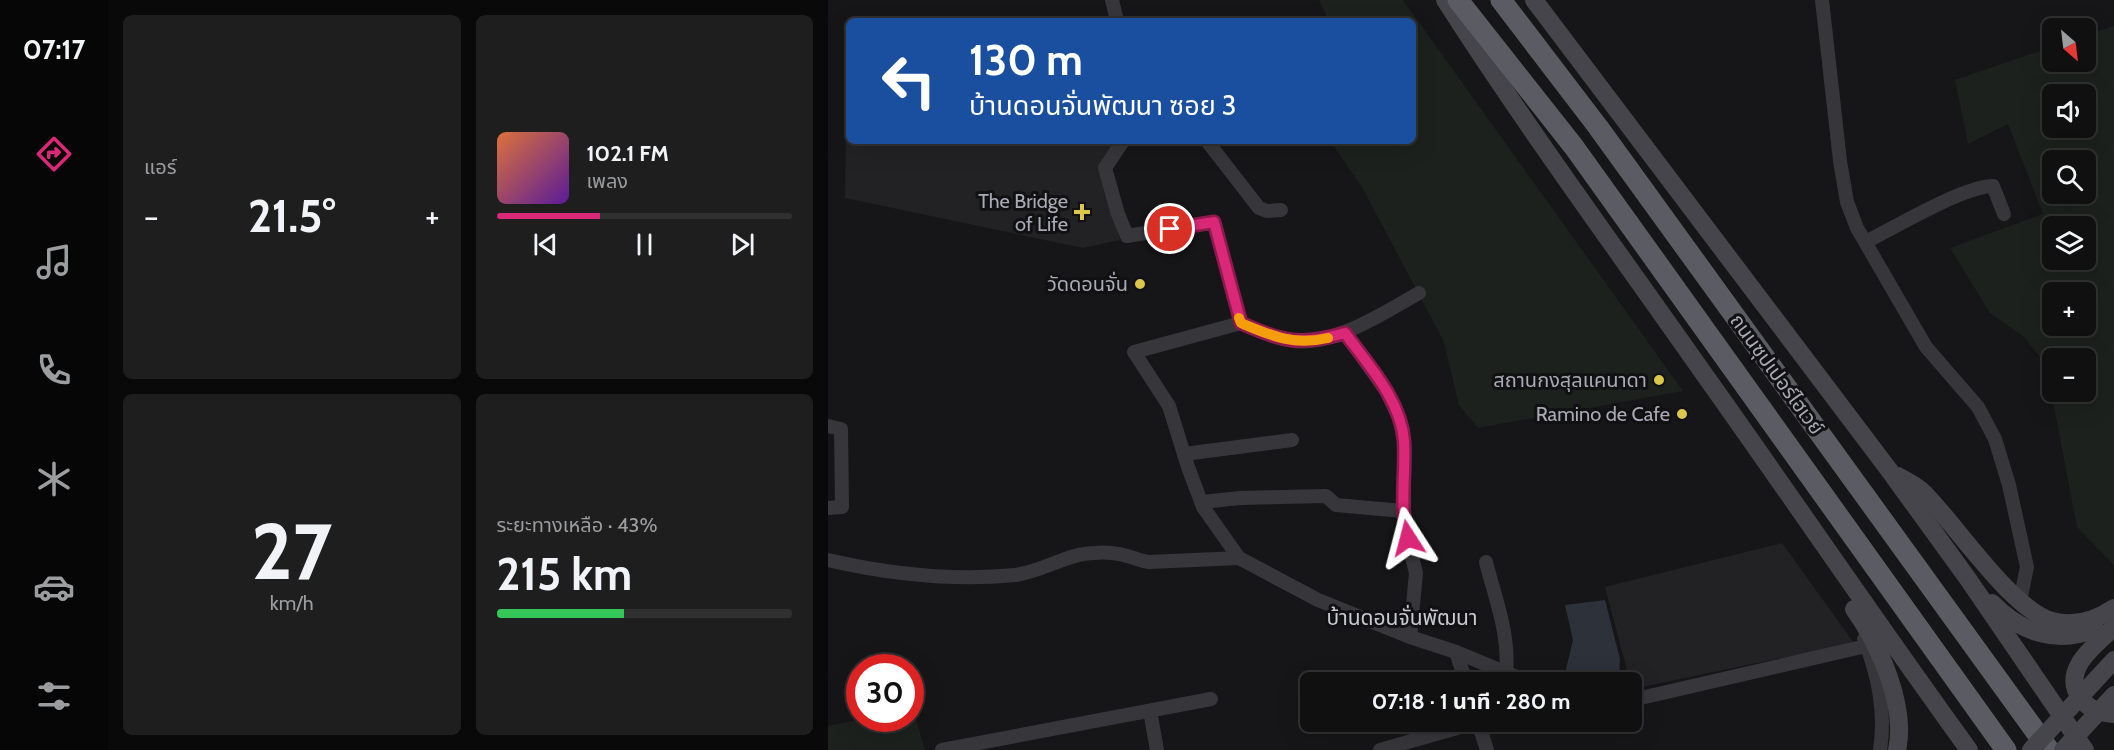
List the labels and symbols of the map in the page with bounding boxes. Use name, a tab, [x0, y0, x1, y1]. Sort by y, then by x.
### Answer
north arrow	[2042, 18, 2096, 72]
place label: The Bridge of Life	[978, 189, 1068, 236]
marker: The Bridge of Life	[1073, 203, 1091, 221]
pin	[1144, 203, 1195, 254]
place label: วัดดอนจั่น	[1047, 271, 1128, 296]
marker: วัดดอนจั่น	[1133, 277, 1147, 291]
street label: ถนนซุปเปอร์ไฮเวย์	[1725, 309, 1829, 439]
place label: สถานกงสุลแคนาดา	[1493, 368, 1647, 392]
marker: สถานกงสุลแคนาดา	[1652, 373, 1666, 387]
place label: Ramino de Cafe	[1536, 402, 1670, 426]
marker: Ramino de Cafe	[1675, 407, 1689, 421]
position arrow	[1376, 506, 1440, 570]
district label: บ้านดอนจั่นพัฒนา	[1327, 604, 1477, 630]
speed limit sign: 30	[846, 654, 924, 732]

